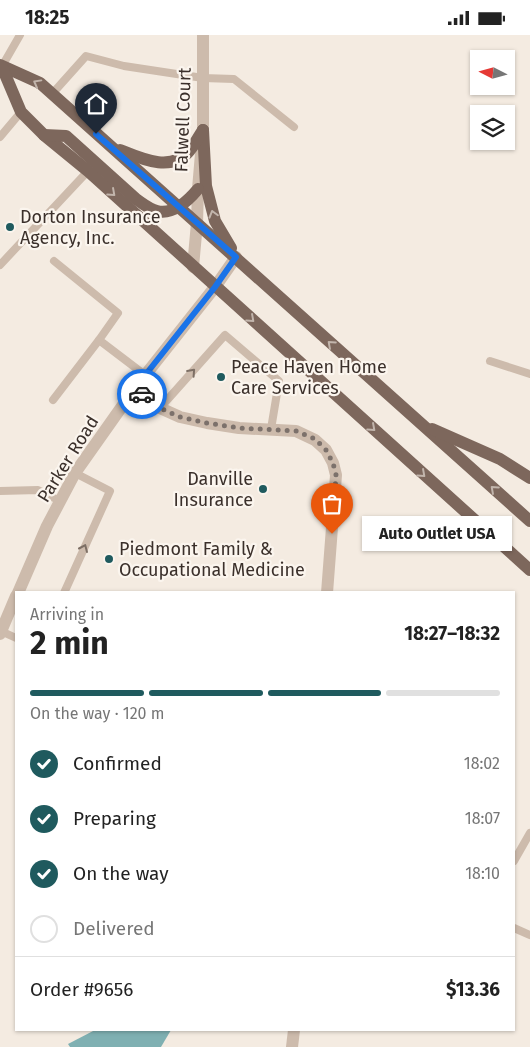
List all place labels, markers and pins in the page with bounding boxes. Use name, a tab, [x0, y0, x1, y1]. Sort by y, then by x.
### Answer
pin	[75, 83, 117, 134]
place label: Dorton Insurance Agency, Inc.	[20, 206, 161, 249]
marker: Dorton Insurance Agency, Inc.	[4, 221, 16, 233]
place label: Peace Haven Home Care Services	[231, 356, 387, 399]
marker: Peace Haven Home Care Services	[215, 371, 227, 383]
place label: Danville Insurance	[174, 468, 253, 511]
marker: Danville Insurance	[257, 483, 269, 495]
pin	[311, 483, 353, 534]
callout: Auto Outlet USA	[362, 517, 512, 551]
place label: Piedmont Family & Occupational Medicine	[119, 538, 305, 581]
marker: Piedmont Family & Occupational Medicine	[103, 553, 115, 565]

